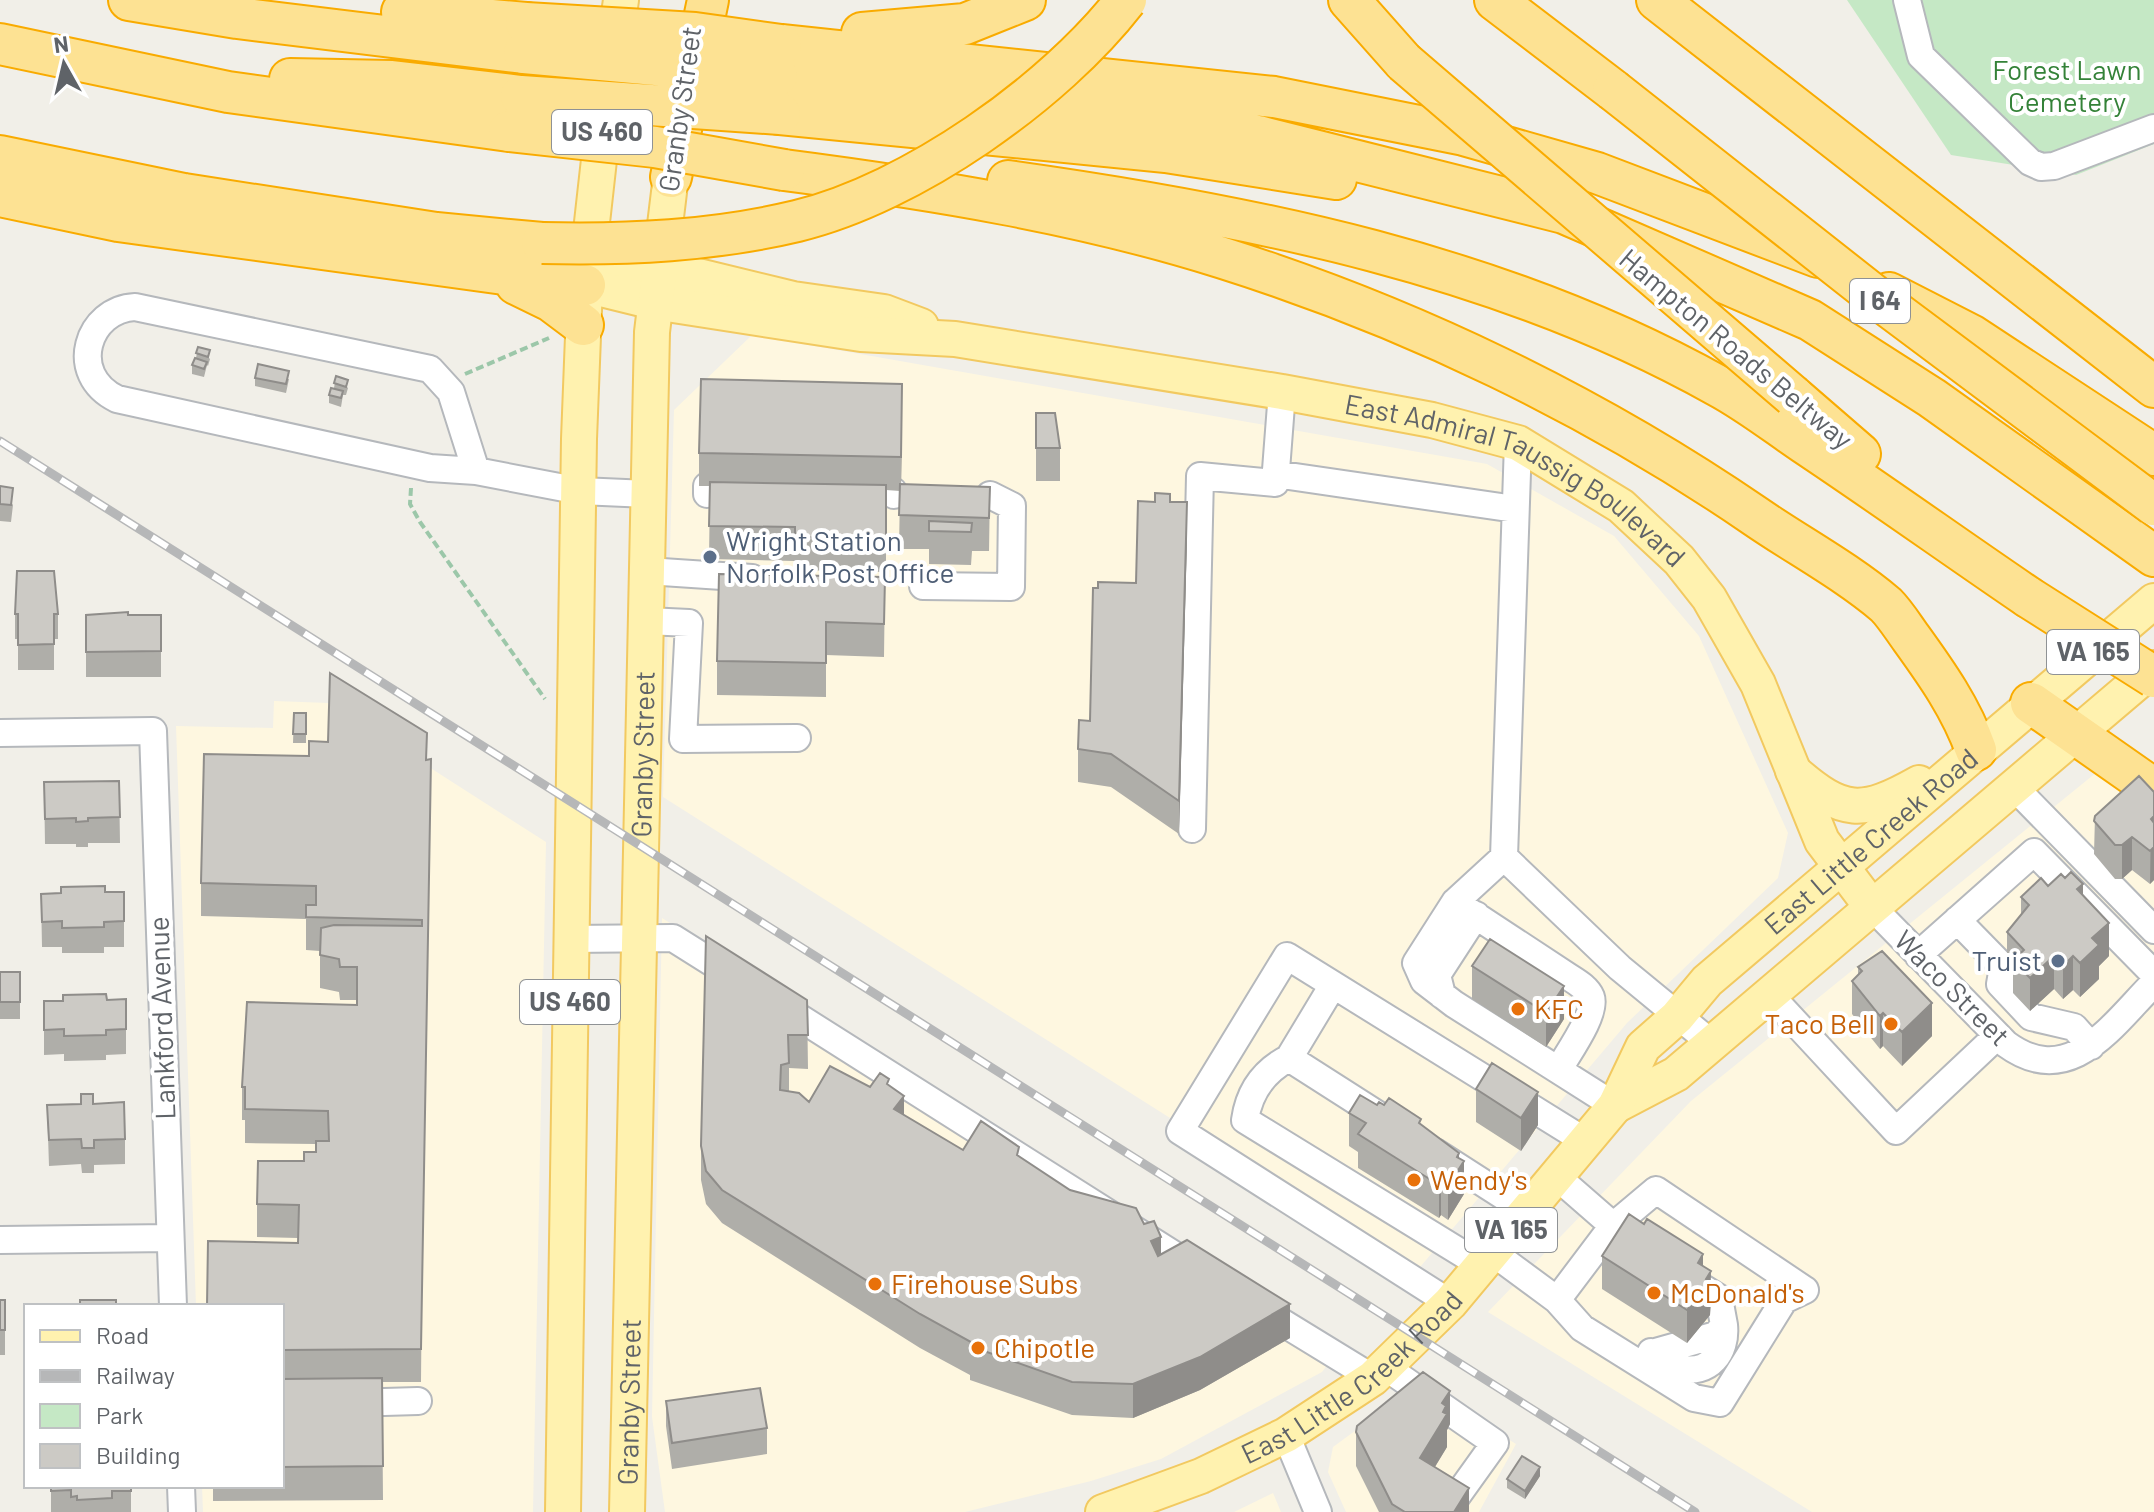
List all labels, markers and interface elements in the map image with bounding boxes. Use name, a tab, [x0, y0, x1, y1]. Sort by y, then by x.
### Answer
north arrow	[24, 24, 104, 104]
street label: Granby Street	[651, 24, 707, 194]
text: N	[52, 29, 70, 57]
park label: Forest Lawn Cemetery	[1992, 52, 2142, 118]
road number: US 460	[552, 110, 652, 154]
street label: Hampton Roads Beltway	[1613, 241, 1860, 456]
road number: I 64	[1850, 279, 1910, 323]
street label: East Admiral Taussig Boulevard	[1342, 386, 1693, 573]
place label: Wright Station Norfolk Post Office	[726, 523, 954, 589]
marker: Wright Station Norfolk Post Office	[701, 548, 719, 566]
road number: VA 165	[2047, 630, 2139, 674]
street label: Granby Street	[623, 670, 661, 838]
street label: East Little Creek Road	[1757, 741, 1984, 941]
street label: Lankford Avenue	[140, 916, 182, 1120]
street label: Waco Street	[1888, 922, 2018, 1052]
place label: Truist	[1972, 943, 2042, 977]
marker: Truist	[2049, 952, 2067, 970]
road number: US 460	[520, 980, 620, 1024]
place label: KFC	[1534, 991, 1584, 1025]
marker: KFC	[1509, 1000, 1527, 1018]
place label: Taco Bell	[1764, 1006, 1875, 1040]
marker: Taco Bell	[1882, 1015, 1900, 1033]
place label: Wendy's	[1430, 1162, 1528, 1196]
marker: Wendy's	[1405, 1171, 1423, 1189]
road number: VA 165	[1465, 1208, 1557, 1252]
place label: Firehouse Subs	[891, 1266, 1078, 1300]
marker: Firehouse Subs	[866, 1275, 884, 1293]
place label: McDonald's	[1670, 1275, 1805, 1309]
street label: East Little Creek Road	[1235, 1283, 1469, 1470]
marker: McDonald's	[1645, 1284, 1663, 1302]
legend	[24, 1304, 284, 1488]
street label: Granby Street	[610, 1318, 647, 1486]
text: Road	[96, 1320, 149, 1349]
place label: Chipotle	[994, 1330, 1095, 1364]
marker: Chipotle	[969, 1339, 987, 1357]
text: Railway	[96, 1360, 175, 1389]
text: Park	[96, 1400, 143, 1429]
text: Building	[96, 1440, 180, 1469]

